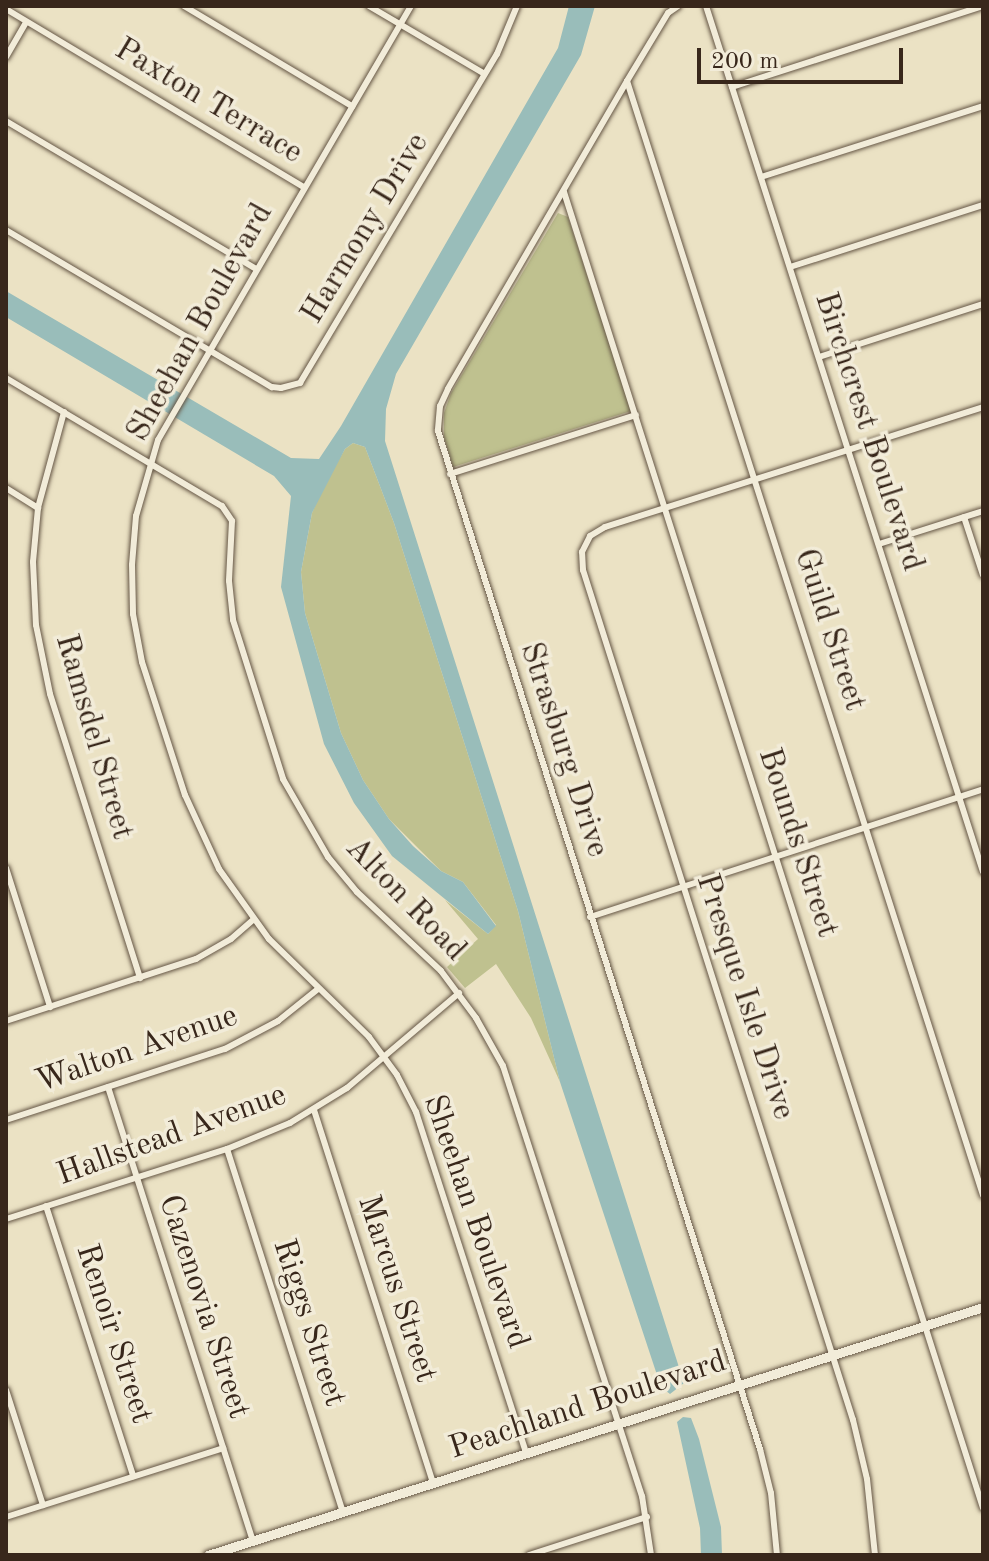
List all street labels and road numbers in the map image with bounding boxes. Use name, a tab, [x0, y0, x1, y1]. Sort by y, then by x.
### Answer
street label: Paxton Terrace	[107, 31, 309, 173]
street label: Harmony Drive	[294, 127, 438, 331]
street label: Sheehan Boulevard	[120, 197, 282, 449]
street label: Birchcrest Boulevard	[805, 288, 931, 576]
street label: Guild Street	[785, 544, 873, 716]
street label: Ramsdel Street	[45, 630, 141, 844]
street label: Strasburg Drive	[510, 638, 616, 862]
street label: Bounds Street	[748, 744, 846, 942]
street label: Alton Road	[336, 830, 474, 970]
street label: Presque Isle Drive	[686, 869, 802, 1125]
street label: Walton Avenue	[31, 997, 243, 1103]
street label: Hallstead Avenue	[52, 1077, 292, 1195]
street label: Sheehan Boulevard	[414, 1090, 536, 1354]
street label: Cazenovia Street	[149, 1190, 257, 1424]
street label: Marcus Street	[348, 1191, 444, 1387]
street label: Riggs Street	[263, 1234, 353, 1412]
street label: Renoir Street	[66, 1239, 160, 1429]
street label: Peachland Boulevard	[444, 1343, 732, 1469]

